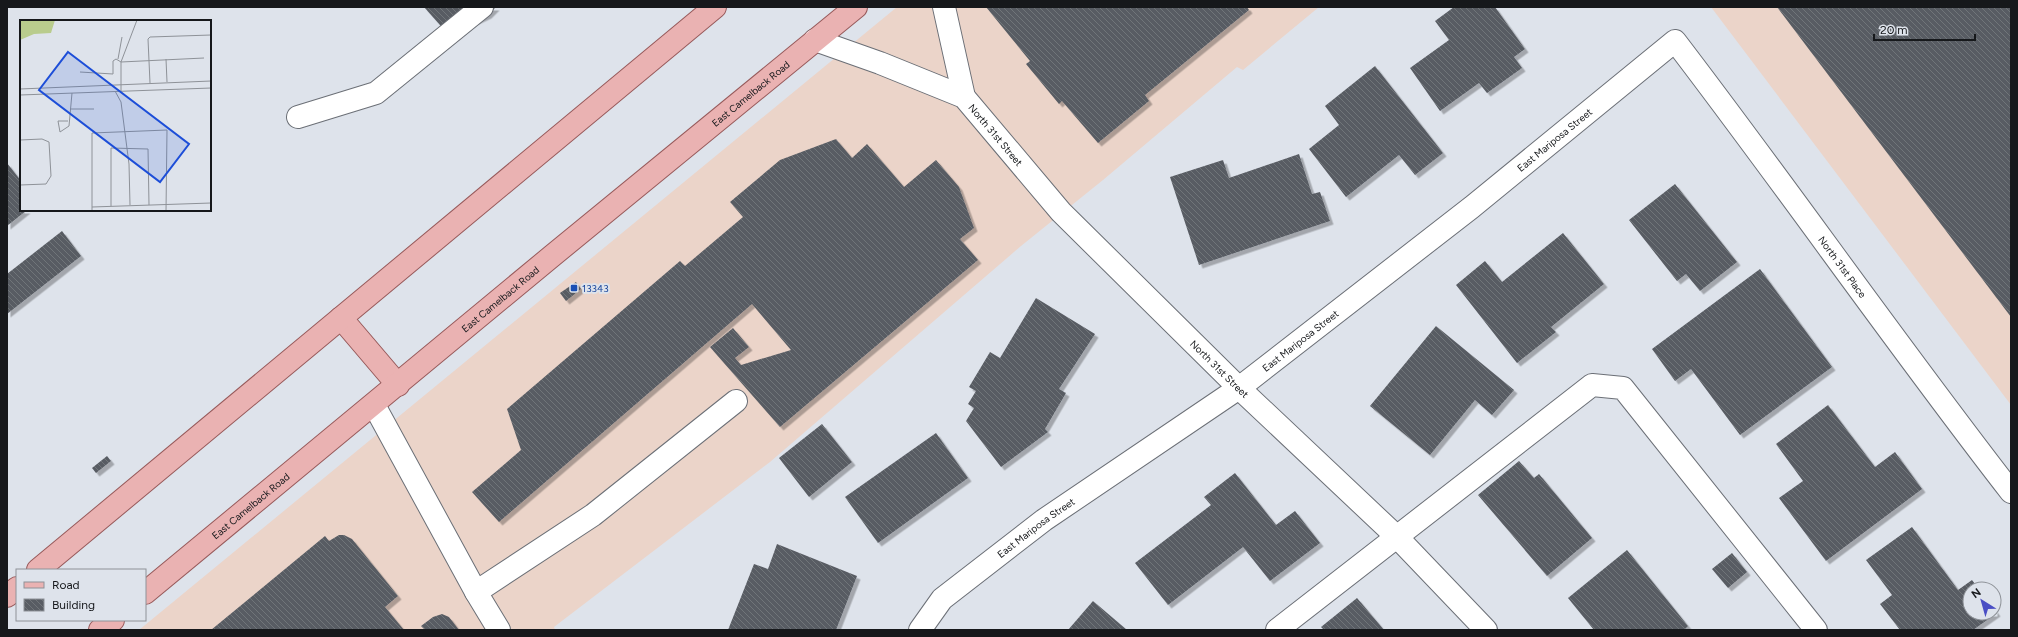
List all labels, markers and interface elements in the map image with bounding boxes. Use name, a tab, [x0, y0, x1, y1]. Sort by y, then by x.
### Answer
scale bar	[1874, 16, 1975, 42]
inset map	[20, 20, 211, 211]
text: 20 m	[1880, 23, 1908, 37]
street label: East Camelback Road	[709, 57, 792, 129]
street label: North 31st Street	[966, 101, 1026, 169]
street label: East Mariposa Street	[1514, 105, 1595, 174]
street label: North 31st Place	[1816, 233, 1870, 301]
street label: East Camelback Road	[458, 263, 542, 335]
place label: 13343	[582, 282, 609, 295]
marker: 13343	[569, 283, 579, 293]
street label: East Mariposa Street	[1259, 307, 1341, 374]
street label: North 31st Street	[1187, 337, 1252, 401]
street label: East Camelback Road	[209, 470, 292, 542]
street label: East Mariposa Street	[994, 495, 1077, 560]
legend	[16, 569, 146, 621]
text: Road	[52, 578, 80, 592]
north arrow	[1962, 581, 2002, 621]
text: N	[1969, 586, 1984, 601]
text: Building	[52, 598, 95, 612]

